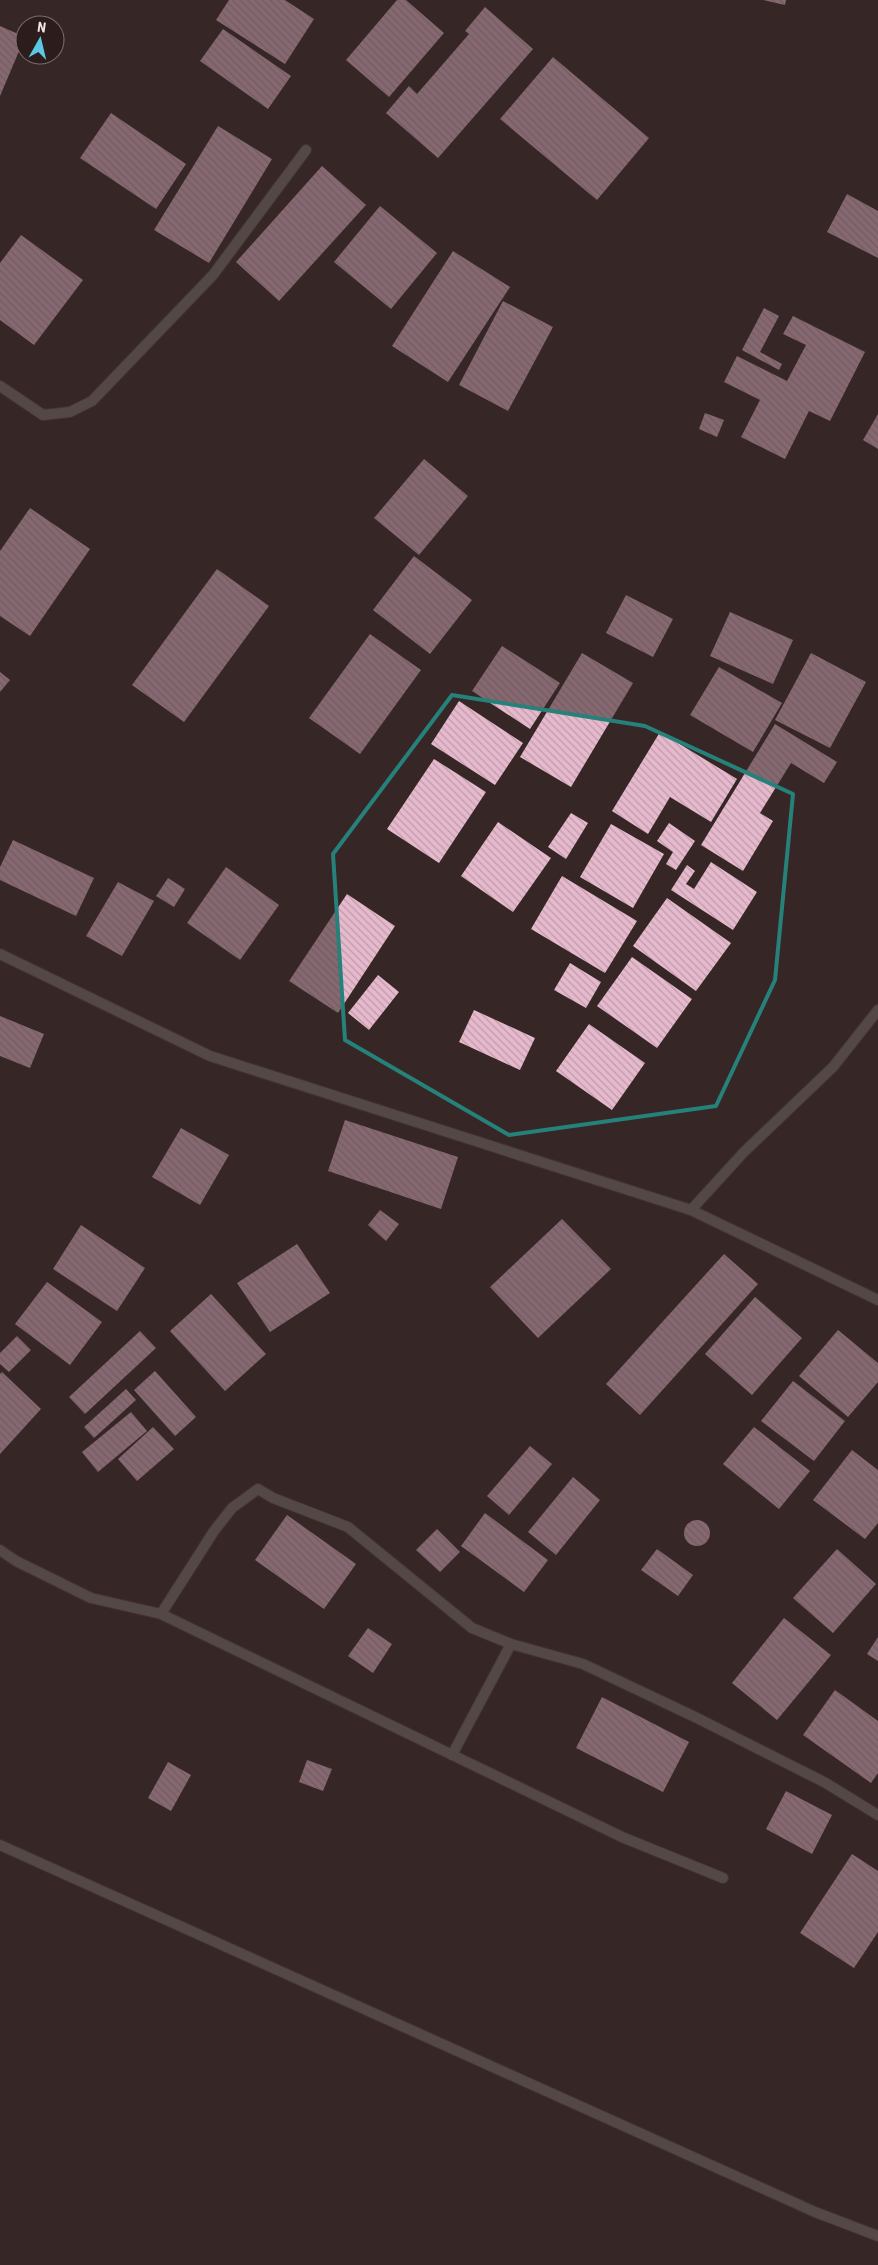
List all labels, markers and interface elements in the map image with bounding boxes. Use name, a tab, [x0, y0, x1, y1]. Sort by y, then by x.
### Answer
north arrow	[15, 15, 65, 65]
text: N	[36, 19, 47, 36]

